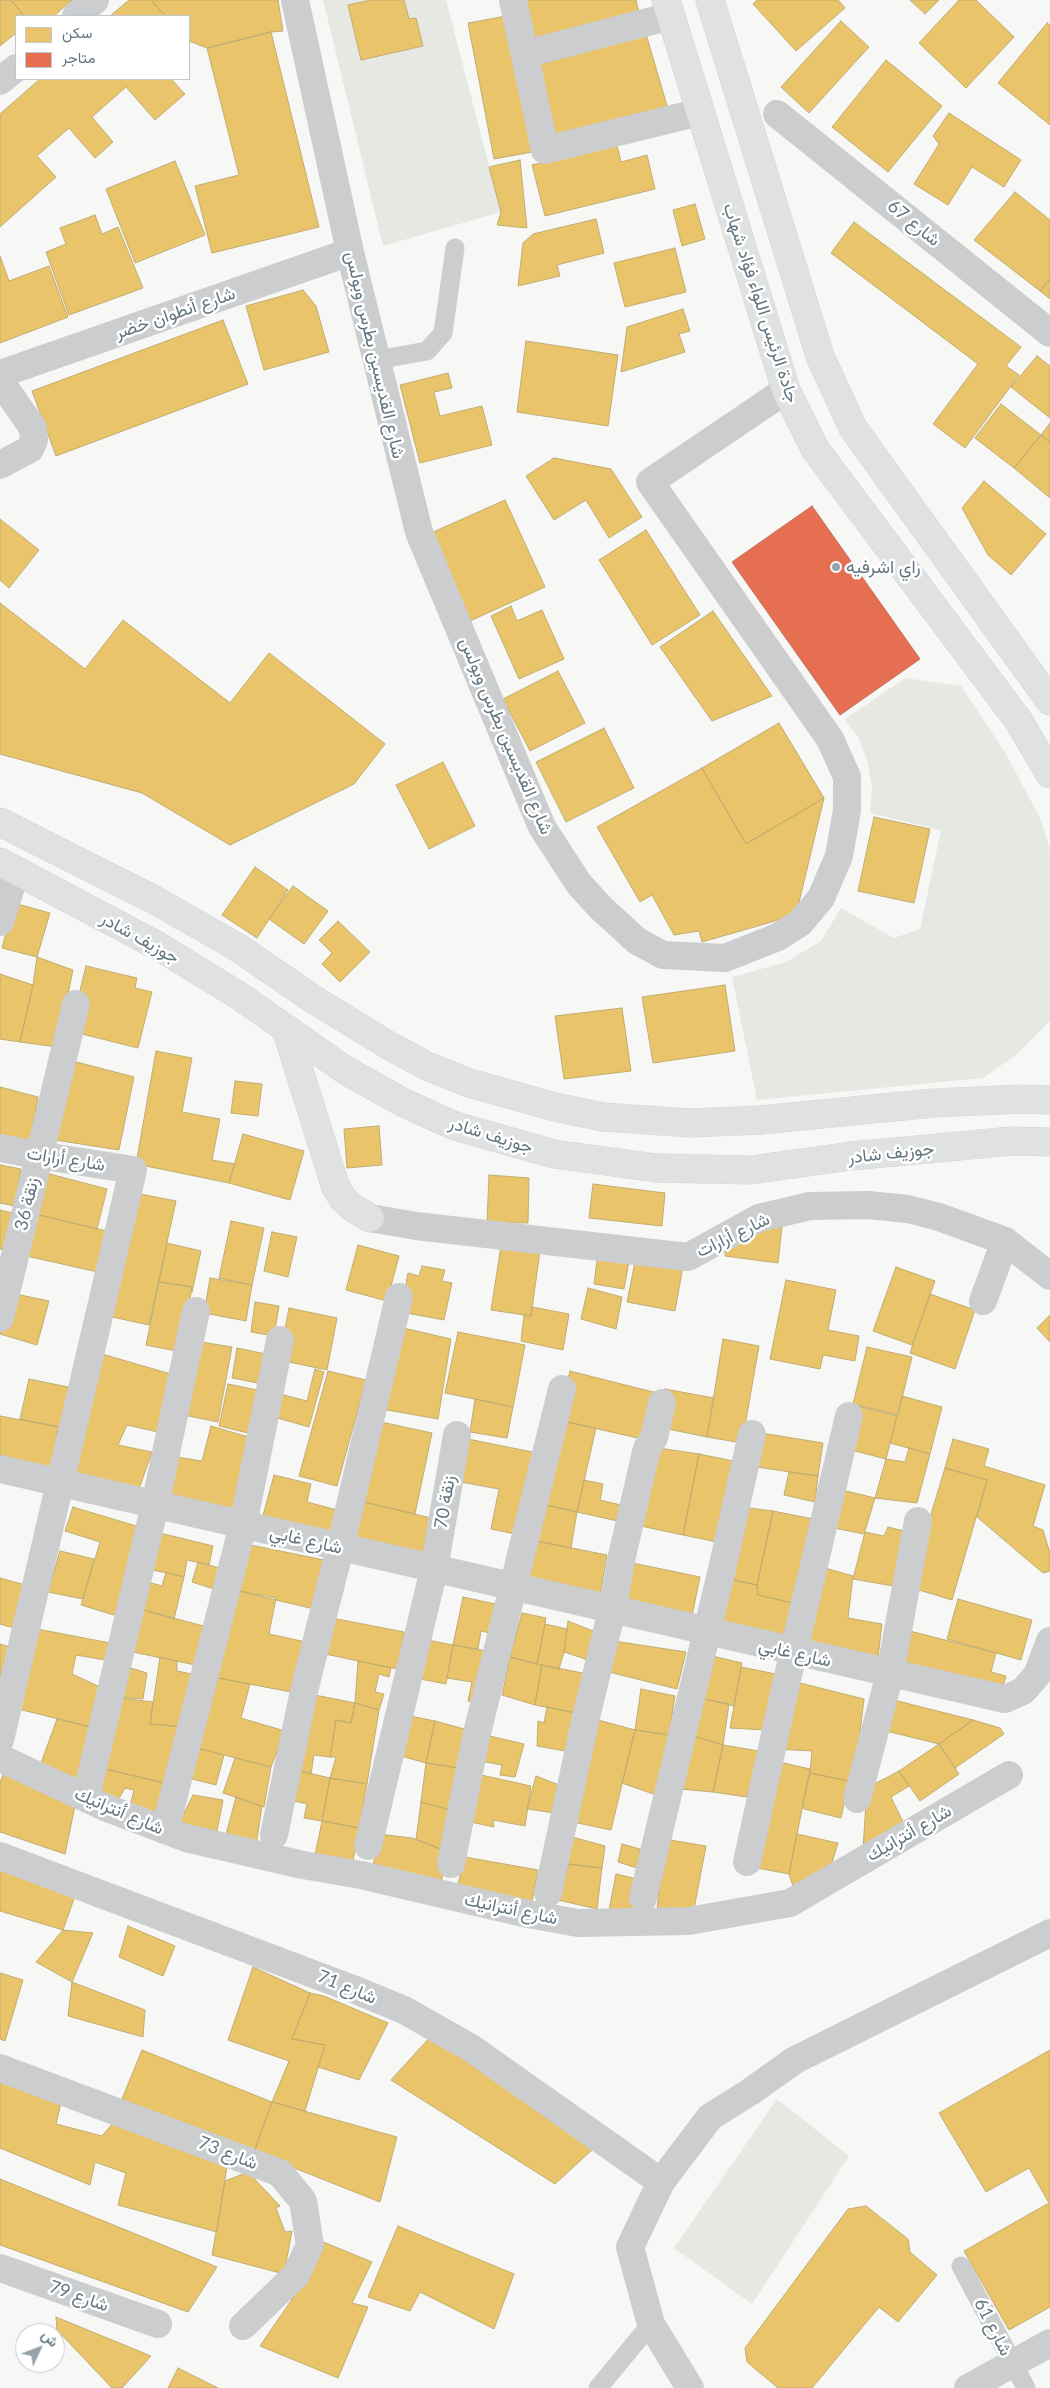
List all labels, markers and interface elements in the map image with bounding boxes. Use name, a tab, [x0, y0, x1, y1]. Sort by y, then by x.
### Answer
legend	[15, 15, 190, 80]
text: سكن	[62, 23, 92, 41]
text: متاجر	[62, 48, 96, 66]
street label: شارع 67	[883, 195, 945, 251]
street label: جادة الرئيس اللواء فؤاد شهاب	[718, 200, 804, 406]
street label: شارع القديسين بطرس وبولس	[341, 249, 409, 461]
street label: شارع أنطوان خضر	[112, 282, 238, 344]
place label: راي اشرفيه	[846, 556, 921, 578]
marker: راي اشرفيه	[830, 561, 842, 573]
street label: شارع القديسين بطرس وبولس	[455, 634, 557, 838]
street label: جوزيف شادر	[97, 908, 183, 968]
street label: جوزيف شادر	[446, 1112, 536, 1158]
street label: جوزيف شادر	[847, 1138, 935, 1168]
street label: شارع أرارات	[25, 1142, 107, 1176]
street label: زنقة 36	[10, 1175, 44, 1233]
street label: شارع أرارات	[693, 1208, 773, 1262]
street label: زنقة 70	[430, 1474, 460, 1530]
street label: شارع غابي	[268, 1521, 344, 1559]
street label: شارع غابي	[757, 1634, 833, 1672]
street label: شارع أنترانيك	[71, 1783, 167, 1839]
street label: شارع أنترانيك	[863, 1800, 955, 1866]
street label: شارع أنترانيك	[463, 1889, 559, 1929]
street label: شارع 71	[314, 1965, 380, 2009]
street label: شارع 73	[195, 2132, 261, 2174]
street label: شارع 79	[46, 2276, 112, 2316]
street label: شارع 61	[969, 2295, 1017, 2359]
north arrow	[15, 2323, 65, 2373]
text: ش	[39, 2326, 63, 2350]

